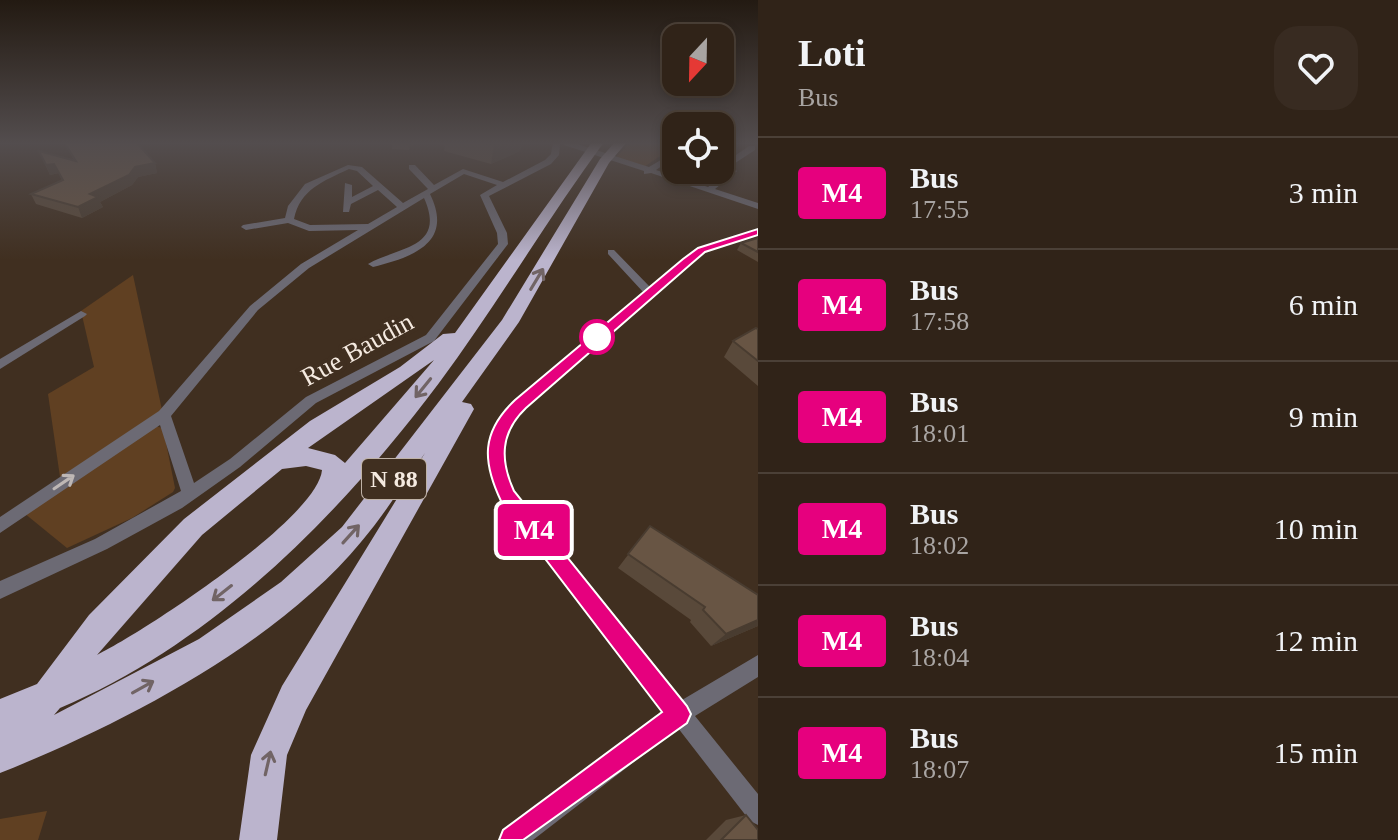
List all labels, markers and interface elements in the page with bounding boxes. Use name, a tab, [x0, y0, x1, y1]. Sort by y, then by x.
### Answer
north arrow	[662, 24, 734, 96]
map controls	[662, 24, 734, 184]
button: heart	[1274, 26, 1358, 110]
text: Loti	[798, 32, 866, 74]
text: Bus	[798, 83, 838, 112]
button: locate	[662, 112, 734, 184]
text: Bus	[910, 161, 958, 194]
text: 3 min	[1289, 176, 1358, 209]
text: M4	[822, 177, 862, 208]
text: 17:55	[910, 195, 969, 224]
one-way arrow	[529, 268, 545, 291]
text: Bus	[910, 273, 958, 306]
text: 6 min	[1289, 288, 1358, 321]
text: M4	[822, 289, 862, 320]
street label: Rue Baudin	[296, 307, 418, 392]
text: 17:58	[910, 307, 969, 336]
unlabelled marker	[580, 320, 614, 354]
one-way arrow	[414, 377, 432, 398]
text: Bus	[910, 385, 958, 418]
text: 9 min	[1289, 400, 1358, 433]
text: M4	[822, 401, 862, 432]
text: 18:01	[910, 419, 969, 448]
road number: N 88	[362, 459, 426, 499]
one-way arrow	[53, 474, 75, 490]
text: Bus	[910, 497, 958, 530]
line badge: M4	[498, 504, 570, 556]
text: 10 min	[1274, 512, 1358, 545]
text: M4	[822, 513, 862, 544]
text: M4	[514, 514, 554, 545]
one-way arrow	[341, 524, 359, 544]
text: 18:02	[910, 531, 969, 560]
one-way arrow	[212, 584, 233, 601]
text: Bus	[910, 609, 958, 642]
text: 12 min	[1274, 624, 1358, 657]
text: M4	[822, 625, 862, 656]
text: 18:04	[910, 643, 969, 672]
one-way arrow	[130, 678, 154, 694]
text: Bus	[910, 721, 958, 754]
text: 15 min	[1274, 736, 1358, 769]
text: M4	[822, 737, 862, 768]
one-way arrow	[261, 751, 276, 776]
text: 18:07	[910, 755, 969, 784]

